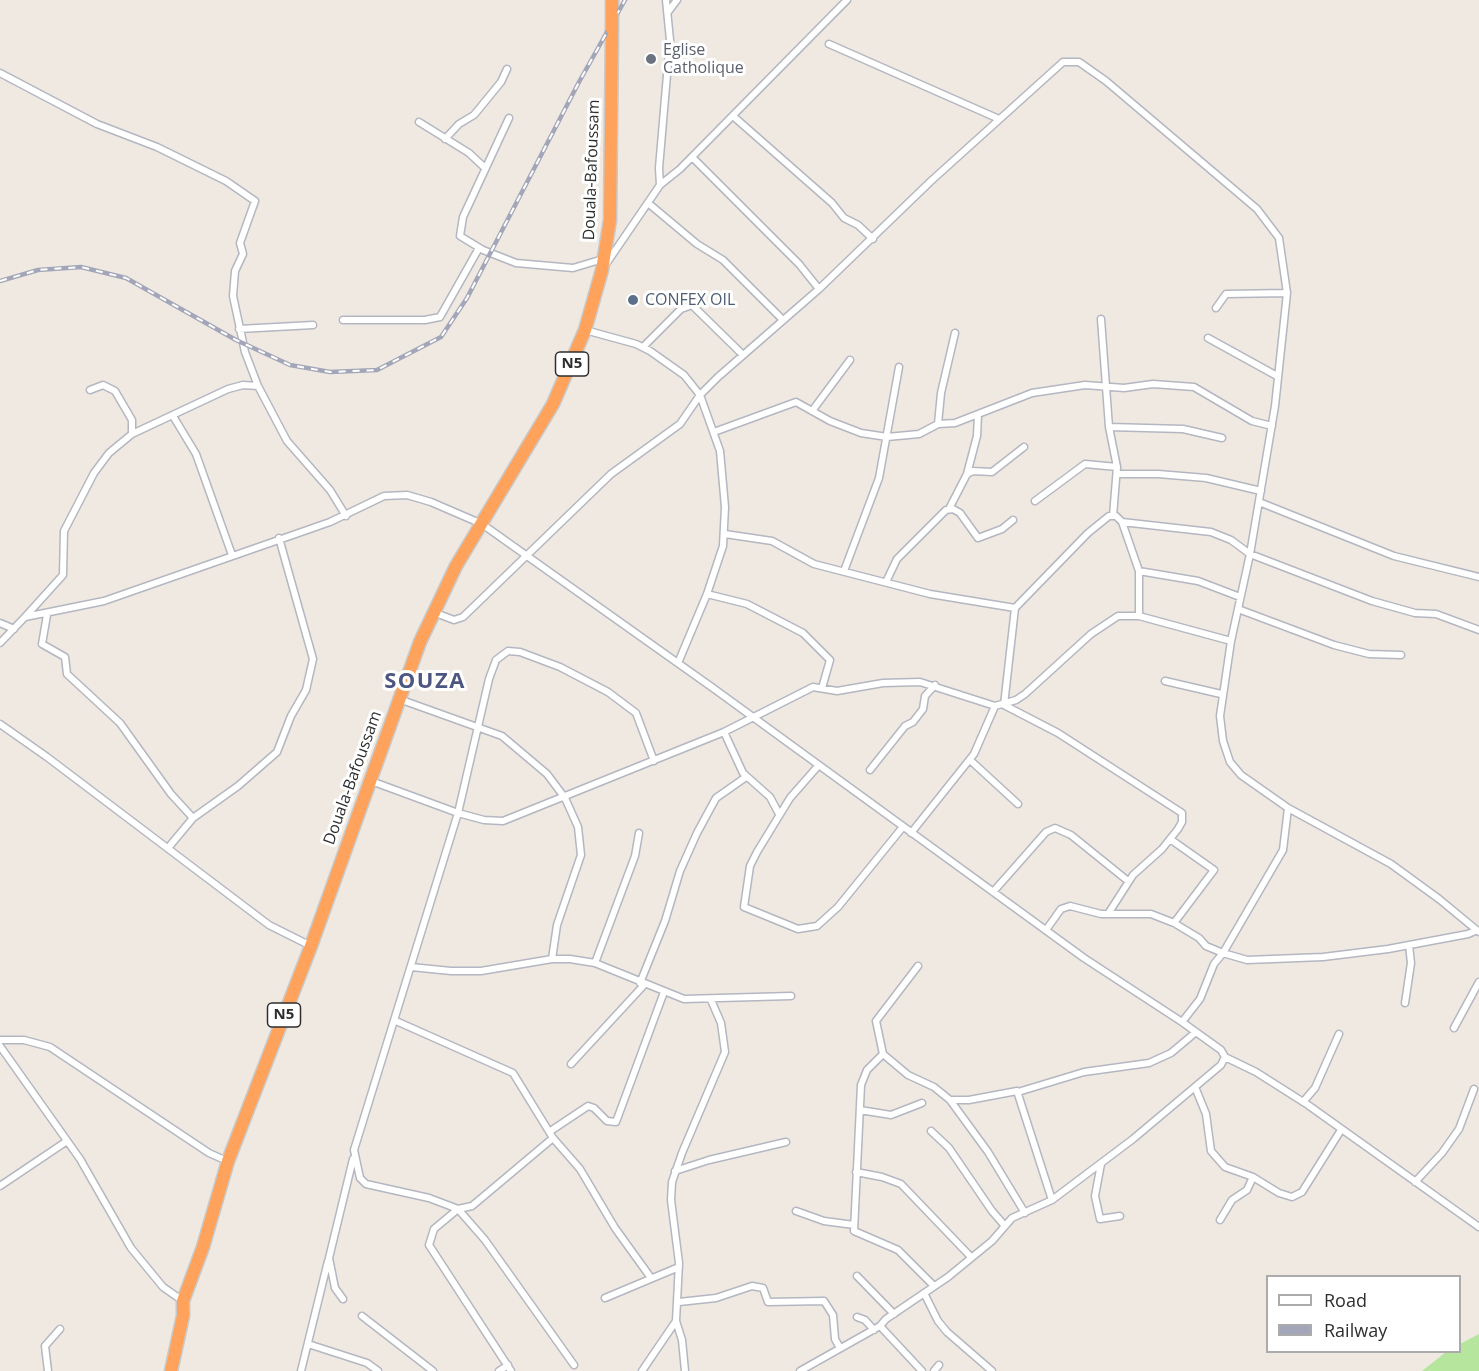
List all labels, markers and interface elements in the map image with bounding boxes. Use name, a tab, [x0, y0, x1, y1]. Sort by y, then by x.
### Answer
place label: Eglise Catholique	[663, 40, 744, 78]
marker: Eglise Catholique	[644, 52, 658, 66]
street label: Douala-Bafoussam	[580, 99, 604, 241]
place label: CONFEX OIL	[645, 290, 735, 310]
marker: CONFEX OIL	[626, 293, 640, 307]
road number: N5	[556, 352, 588, 376]
district label: SOUZA	[384, 669, 466, 695]
street label: Douala-Bafoussam	[320, 708, 386, 848]
road number: N5	[268, 1003, 300, 1027]
legend	[1266, 1275, 1461, 1353]
text: Road	[1324, 1288, 1367, 1312]
text: Railway	[1324, 1318, 1387, 1342]

